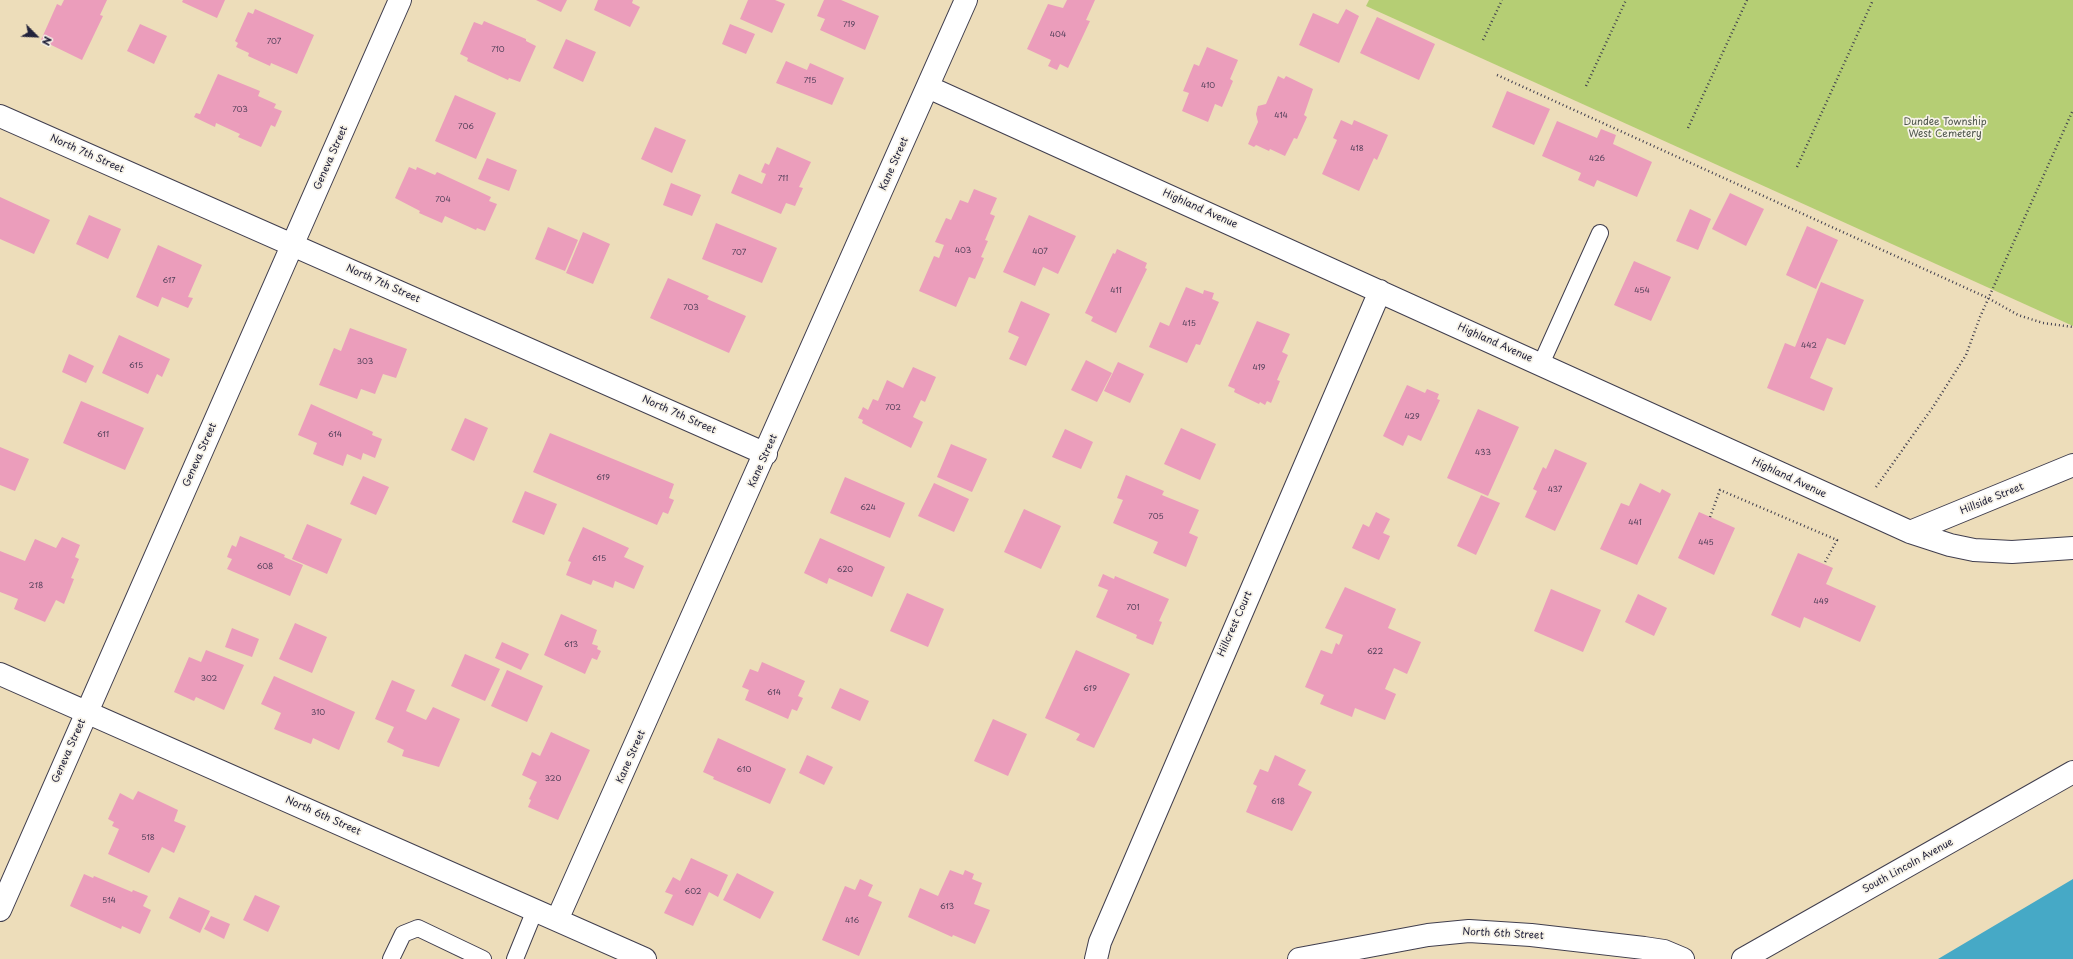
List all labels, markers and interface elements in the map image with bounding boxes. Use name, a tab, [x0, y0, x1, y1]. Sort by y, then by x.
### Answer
north arrow	[16, 16, 56, 56]
house number: 719	[843, 20, 855, 30]
house number: 404	[1050, 30, 1066, 40]
text: N	[38, 34, 57, 49]
house number: 707	[267, 37, 281, 47]
house number: 710	[491, 45, 505, 55]
house number: 715	[804, 76, 816, 86]
house number: 410	[1201, 81, 1215, 91]
house number: 703	[232, 105, 248, 115]
house number: 414	[1274, 111, 1288, 121]
park label: Dundee Township West Cemetery	[1903, 116, 1987, 140]
house number: 706	[458, 122, 474, 132]
street label: Geneva Street	[312, 124, 350, 192]
street label: North 7th Street	[48, 132, 126, 176]
street label: Kane Street	[877, 135, 911, 193]
house number: 418	[1350, 144, 1364, 154]
house number: 426	[1589, 154, 1605, 164]
house number: 711	[778, 174, 788, 184]
street label: Highland Avenue	[1161, 187, 1239, 231]
house number: 704	[435, 195, 451, 205]
house number: 403	[955, 246, 971, 256]
house number: 407	[1032, 247, 1048, 257]
house number: 707	[732, 248, 746, 258]
street label: North 7th Street	[344, 262, 422, 306]
house number: 617	[162, 276, 176, 286]
house number: 411	[1110, 286, 1122, 296]
house number: 454	[1634, 286, 1650, 296]
house number: 703	[683, 303, 699, 313]
house number: 415	[1182, 319, 1196, 329]
street label: Highland Avenue	[1456, 321, 1534, 365]
house number: 442	[1801, 341, 1817, 351]
house number: 303	[357, 357, 373, 367]
house number: 615	[129, 361, 143, 371]
house number: 419	[1252, 363, 1266, 373]
street label: North 7th Street	[640, 393, 718, 437]
house number: 702	[885, 403, 901, 413]
house number: 429	[1404, 412, 1420, 422]
street label: Geneva Street	[181, 421, 219, 489]
house number: 611	[97, 430, 109, 440]
house number: 614	[328, 430, 342, 440]
street label: Kane Street	[746, 432, 780, 490]
house number: 433	[1475, 448, 1491, 458]
street label: Highland Avenue	[1750, 456, 1828, 500]
house number: 619	[596, 473, 610, 483]
street label: Hillside Street	[1959, 481, 2025, 517]
house number: 437	[1548, 485, 1562, 495]
house number: 624	[860, 503, 876, 513]
house number: 705	[1148, 512, 1164, 522]
house number: 441	[1628, 518, 1642, 528]
house number: 445	[1698, 538, 1714, 548]
house number: 615	[592, 554, 606, 564]
house number: 608	[257, 562, 273, 572]
house number: 620	[837, 565, 853, 575]
house number: 218	[29, 581, 43, 591]
street label: Hillcrest Court	[1215, 589, 1255, 659]
house number: 449	[1813, 597, 1829, 607]
house number: 701	[1126, 603, 1140, 613]
house number: 613	[564, 640, 578, 650]
house number: 622	[1367, 647, 1383, 657]
house number: 302	[201, 674, 217, 684]
house number: 619	[1083, 684, 1097, 694]
house number: 614	[767, 688, 781, 698]
house number: 310	[311, 708, 325, 718]
street label: Geneva Street	[50, 717, 88, 785]
street label: Kane Street	[614, 728, 648, 786]
house number: 610	[737, 765, 751, 775]
house number: 320	[545, 774, 561, 784]
street label: North 6th Street	[283, 794, 363, 838]
house number: 618	[1271, 797, 1285, 807]
house number: 518	[141, 833, 155, 843]
street label: South Lincoln Avenue	[1861, 836, 1955, 896]
house number: 602	[685, 887, 701, 897]
house number: 514	[102, 896, 116, 906]
house number: 613	[940, 902, 954, 912]
house number: 416	[845, 916, 859, 926]
street label: North 6th Street	[1462, 926, 1544, 942]

